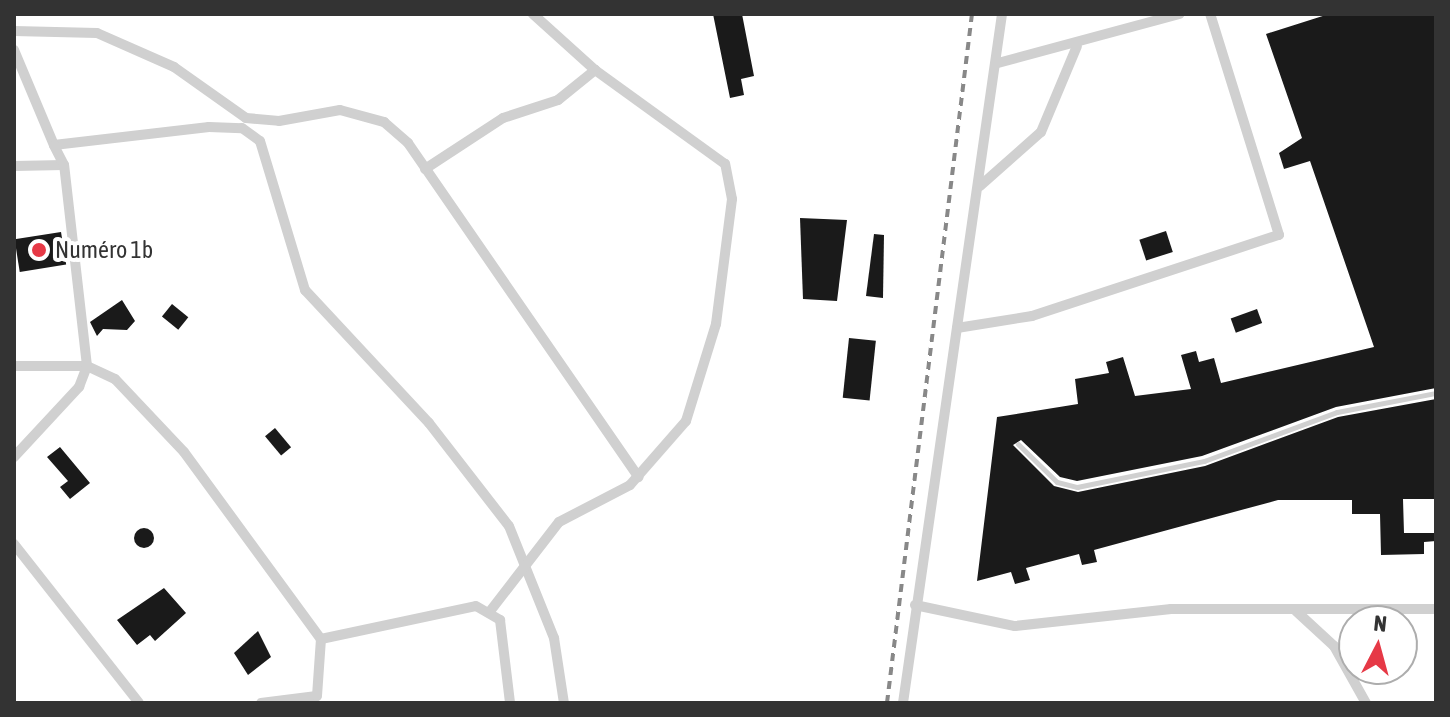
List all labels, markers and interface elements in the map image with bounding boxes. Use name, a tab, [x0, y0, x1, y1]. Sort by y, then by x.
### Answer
place label: Numéro 1b	[55, 236, 153, 264]
marker: Numéro 1b	[30, 241, 48, 259]
north arrow	[1338, 605, 1418, 685]
text: N	[1372, 610, 1388, 637]

